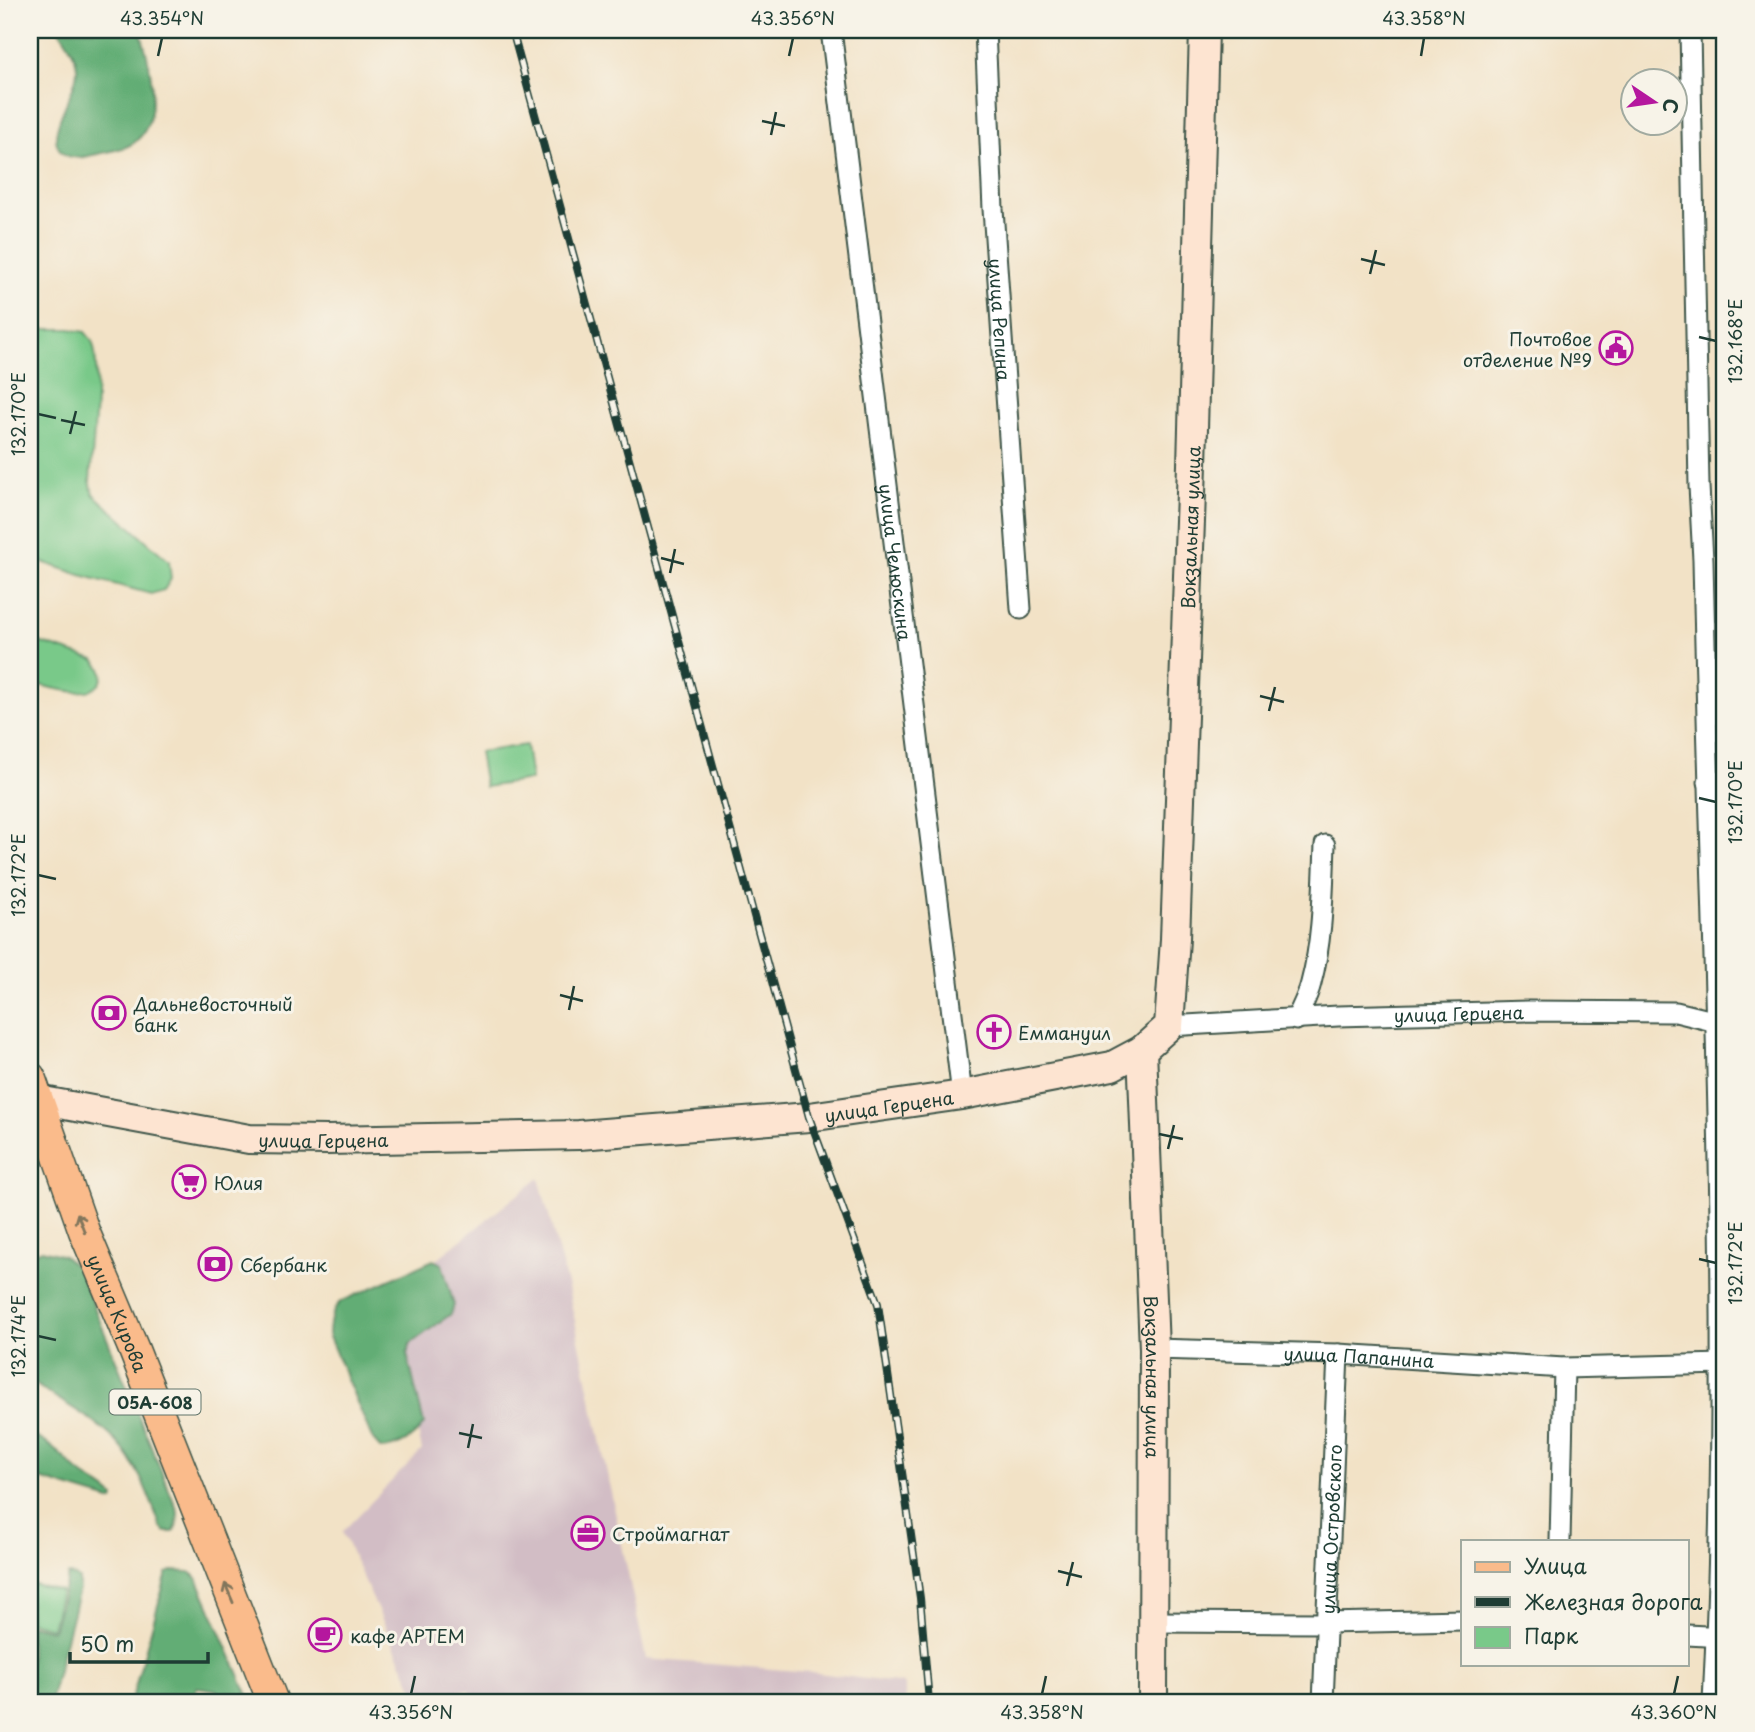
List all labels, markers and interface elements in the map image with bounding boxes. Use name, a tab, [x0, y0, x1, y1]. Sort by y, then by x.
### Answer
text: 43.354°N	[120, 4, 204, 31]
text: 43.356°N	[751, 4, 835, 31]
text: 43.358°N	[1382, 4, 1466, 31]
north arrow	[1618, 66, 1688, 136]
text: С	[1656, 96, 1687, 116]
street label: улица Репина	[983, 257, 1019, 383]
text: 132.168°E	[1721, 298, 1748, 384]
place label: Почтовое отделение №9	[1463, 325, 1592, 373]
public building icon: Почтовое отделение №9	[1597, 329, 1635, 367]
text: 132.170°E	[4, 372, 31, 456]
street label: Вокзальная улица	[1173, 445, 1206, 609]
street label: улица Челюскина	[873, 482, 920, 643]
text: 132.170°E	[1721, 760, 1748, 844]
text: 132.172°E	[4, 833, 31, 917]
place label: Дальневосточный банк	[133, 990, 293, 1038]
bank icon: Дальневосточный банк	[90, 994, 128, 1032]
street label: улица Герцена	[1393, 998, 1525, 1028]
church icon: Еммануил	[975, 1013, 1013, 1051]
place label: Еммануил	[1018, 1019, 1111, 1046]
street label: улица Герцена	[823, 1083, 956, 1128]
street label: улица Герцена	[258, 1125, 389, 1154]
supermarket icon: Юлия	[170, 1163, 208, 1201]
place label: Юлия	[214, 1169, 263, 1196]
one-way arrow	[74, 1212, 87, 1234]
text: 132.172°E	[1721, 1221, 1748, 1305]
bank icon: Сбербанк	[196, 1245, 234, 1283]
street label: улица Кирова	[82, 1250, 155, 1377]
place label: Сбербанк	[240, 1251, 327, 1278]
text: 132.174°E	[4, 1295, 31, 1377]
street label: Вокзальная улица	[1138, 1295, 1168, 1459]
street label: улица Папанина	[1283, 1339, 1436, 1373]
road number: 05А-608	[110, 1390, 200, 1414]
street label: улица Островского	[1313, 1444, 1348, 1615]
office icon: Строймагнат	[569, 1514, 607, 1552]
place label: Строймагнат	[612, 1520, 730, 1547]
legend	[1461, 1540, 1688, 1666]
text: Улица	[1524, 1549, 1587, 1581]
one-way arrow	[222, 1583, 235, 1605]
text: Железная дорога	[1524, 1585, 1702, 1617]
cafe icon: кафе АРТЕМ	[306, 1616, 344, 1654]
text: Парк	[1524, 1619, 1579, 1651]
scale bar	[70, 1620, 208, 1664]
place label: кафе АРТЕМ	[350, 1622, 465, 1649]
text: 50 m	[80, 1627, 134, 1659]
text: 43.356°N	[369, 1698, 453, 1725]
text: 43.358°N	[1000, 1698, 1084, 1725]
text: 43.360°N	[1631, 1698, 1717, 1725]

